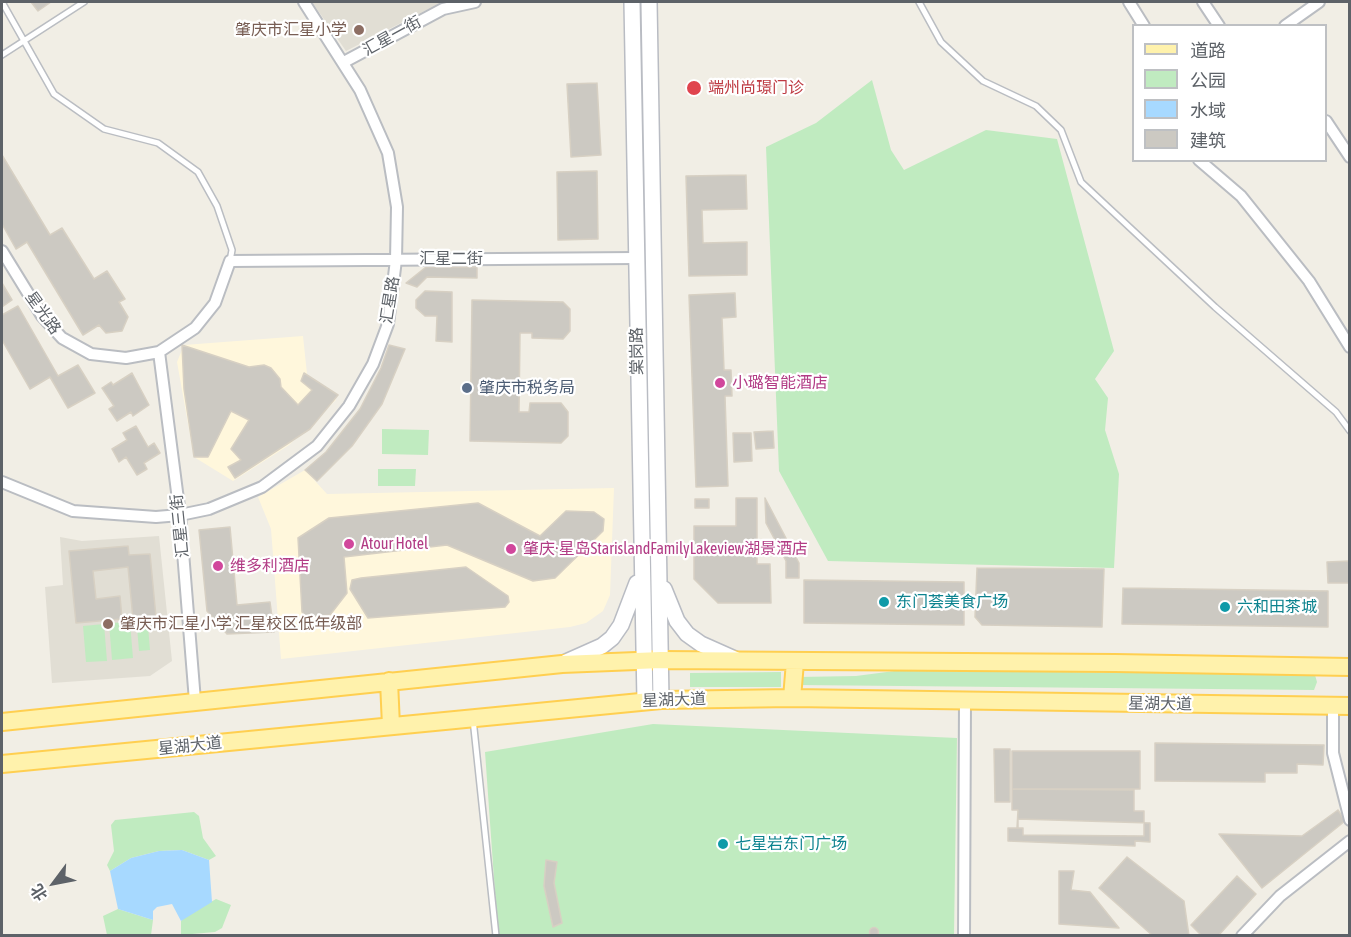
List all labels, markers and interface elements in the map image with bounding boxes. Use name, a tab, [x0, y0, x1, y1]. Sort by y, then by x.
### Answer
street label: 汇星一街	[359, 12, 425, 60]
place label: 肇庆市汇星小学	[235, 20, 347, 40]
marker: 肇庆市汇星小学	[352, 23, 366, 37]
legend	[1132, 24, 1327, 162]
text: 道路	[1190, 40, 1226, 61]
text: 公园	[1190, 70, 1226, 91]
place label: 端州尚璟门诊	[708, 78, 804, 98]
marker: 端州尚璟门诊	[685, 79, 703, 97]
text: 水域	[1190, 100, 1226, 121]
text: 建筑	[1190, 130, 1226, 151]
street label: 汇星二街	[419, 249, 483, 269]
street label: 汇星路	[377, 275, 403, 325]
street label: 星光路	[21, 288, 65, 338]
street label: 棠岗路	[627, 327, 647, 375]
place label: 小璐智能酒店	[732, 373, 828, 393]
marker: 小璐智能酒店	[713, 376, 727, 390]
place label: 肇庆市税务局	[479, 378, 575, 398]
marker: 肇庆市税务局	[460, 381, 474, 395]
street label: 汇星三街	[167, 493, 193, 559]
place label: Atour Hotel	[361, 534, 428, 554]
marker: Atour Hotel	[342, 537, 356, 551]
place label: 肇庆·星岛StarislandFamilyLakeview湖景酒店	[523, 539, 808, 559]
marker: 肇庆·星岛StarislandFamilyLakeview湖景酒店	[504, 542, 518, 556]
place label: 维多利酒店	[230, 556, 310, 576]
marker: 维多利酒店	[211, 559, 225, 573]
place label: 东门荟美食广场	[896, 592, 1008, 612]
marker: 东门荟美食广场	[877, 595, 891, 609]
place label: 六和田茶城	[1237, 597, 1317, 617]
marker: 六和田茶城	[1218, 600, 1232, 614]
place label: 肇庆市汇星小学 汇星校区低年级部	[120, 614, 362, 634]
marker: 肇庆市汇星小学 汇星校区低年级部	[101, 617, 115, 631]
street label: 星湖大道	[642, 689, 706, 711]
street label: 星湖大道	[1128, 694, 1192, 714]
street label: 星湖大道	[157, 733, 223, 759]
place label: 七星岩东门广场	[735, 834, 847, 854]
marker: 七星岩东门广场	[716, 837, 730, 851]
north arrow	[24, 853, 84, 913]
text: 北	[27, 881, 51, 904]

